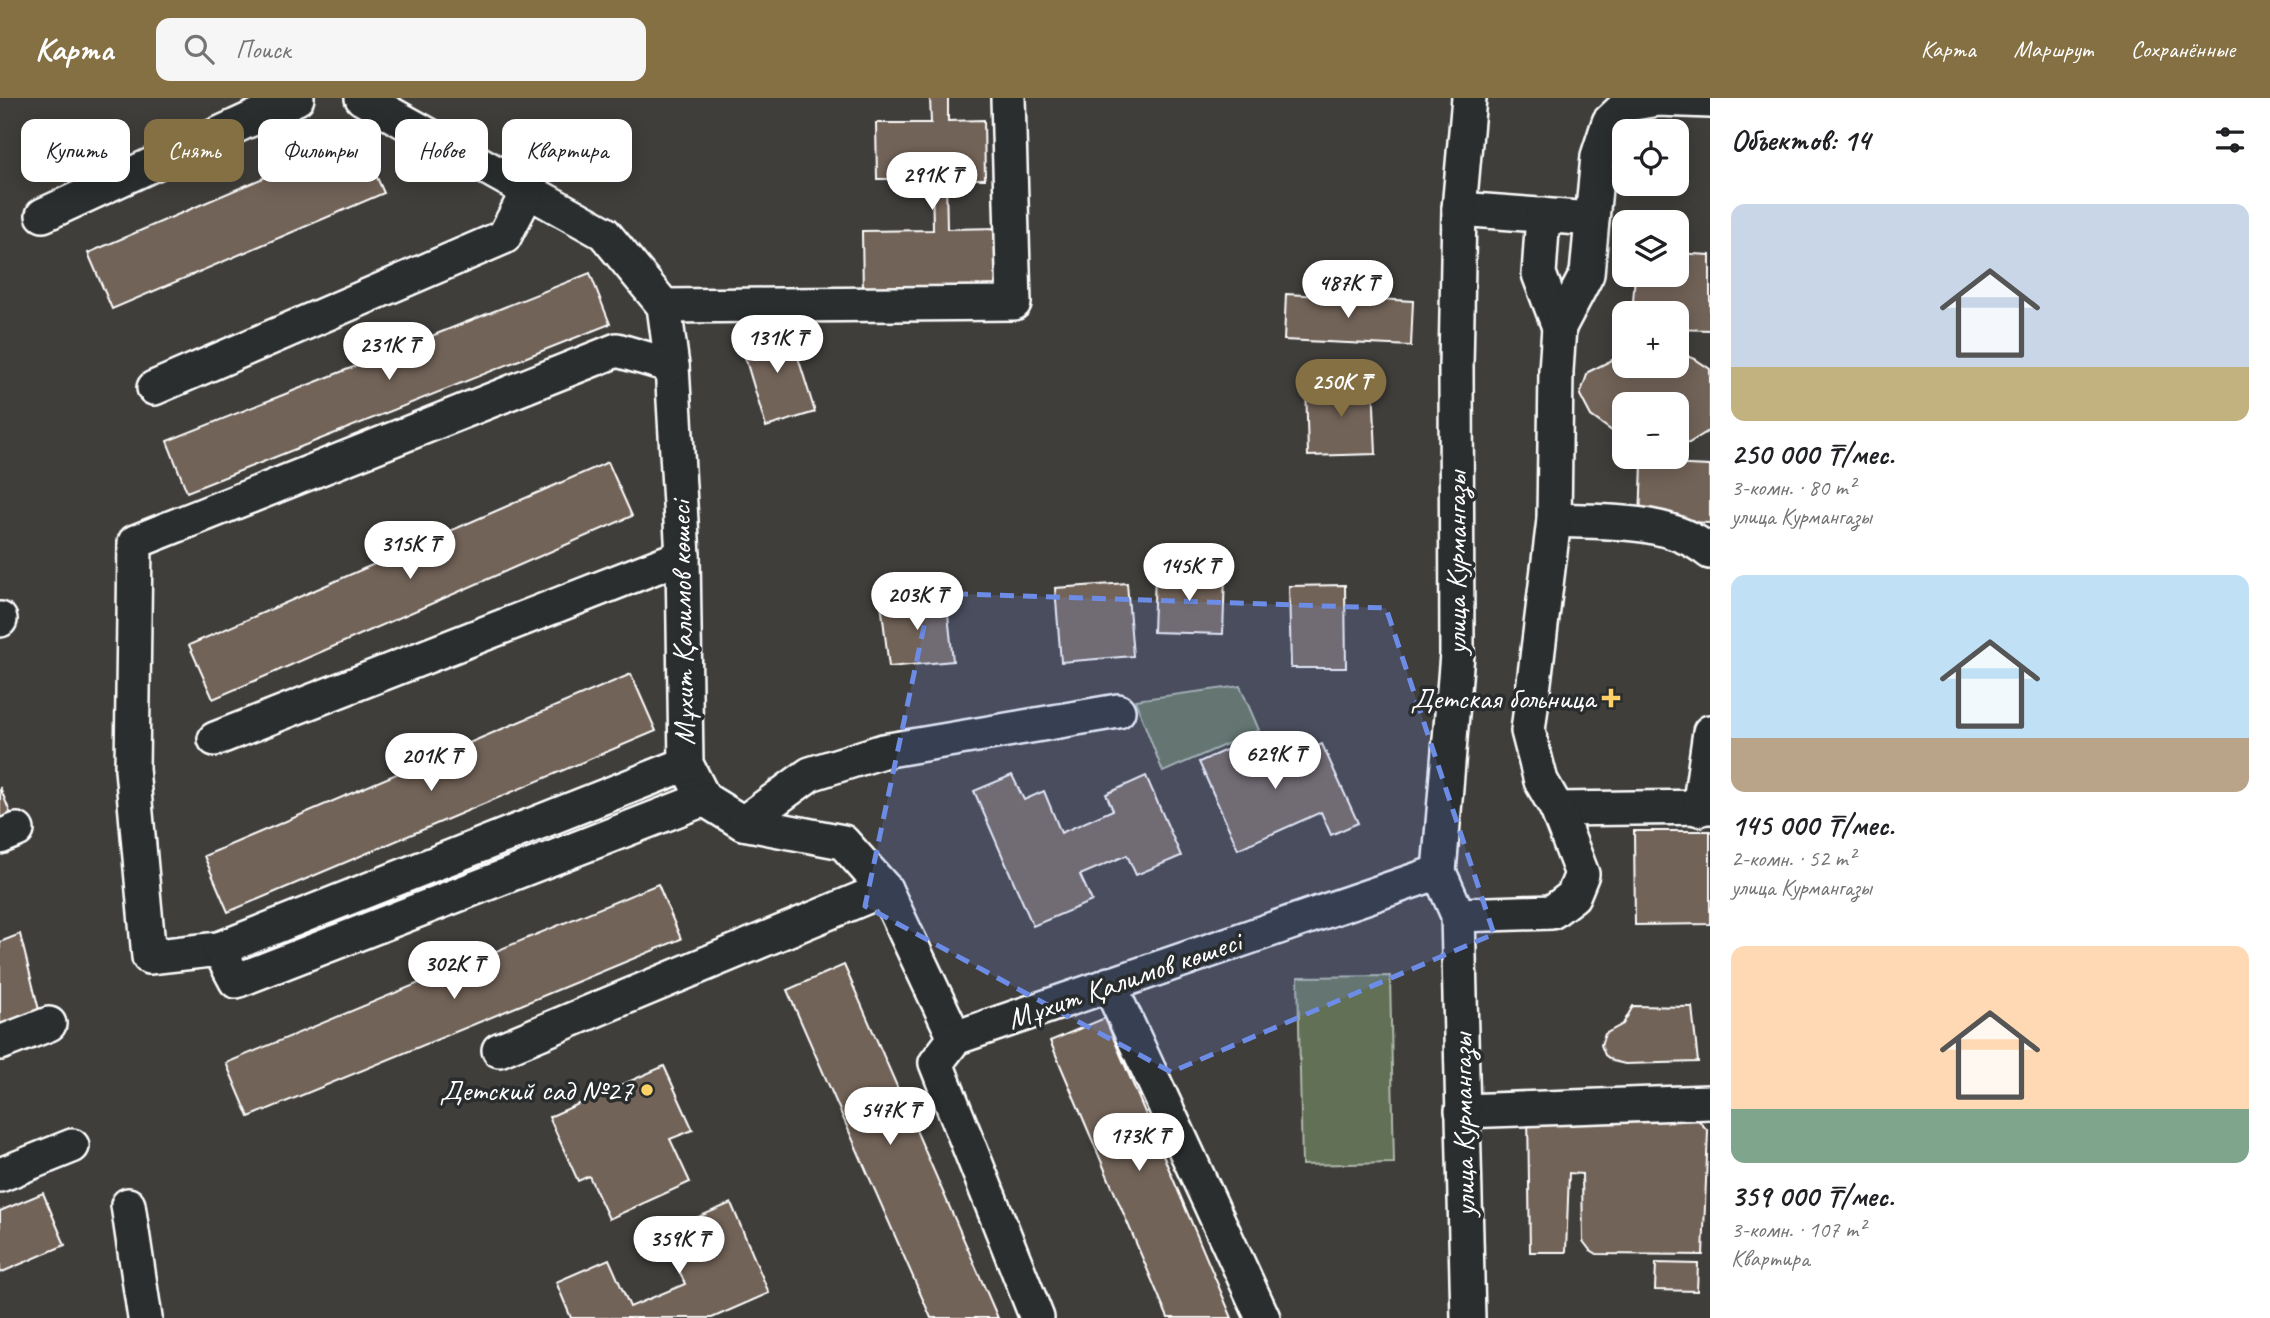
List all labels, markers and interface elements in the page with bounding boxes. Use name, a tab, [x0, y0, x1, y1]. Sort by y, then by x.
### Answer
search box	[156, 18, 646, 81]
text: Карта	[35, 28, 114, 70]
icon: search	[180, 30, 218, 68]
text: Поиск	[236, 33, 290, 66]
text: Карта	[1921, 34, 1976, 64]
text: Маршрут	[2014, 34, 2093, 64]
text: Сохранённые	[2131, 34, 2235, 64]
chip: Купить	[21, 119, 130, 182]
chip: Снять	[144, 119, 244, 182]
chip: Фильтры	[258, 119, 381, 182]
chip: Новое	[395, 119, 488, 182]
chip: Квартира	[502, 119, 632, 182]
map controls	[1612, 119, 1689, 469]
button: locate	[1612, 119, 1689, 196]
text: Объектов: 14	[1731, 121, 1870, 159]
icon: filters	[2211, 121, 2249, 159]
pin: 291K ₸	[875, 152, 989, 212]
text: 291K ₸	[902, 160, 962, 189]
button: layers	[1612, 210, 1689, 287]
icon: home	[1927, 250, 2053, 376]
pin: 487K ₸	[1291, 260, 1405, 320]
text: 487K ₸	[1318, 268, 1378, 297]
button: +	[1612, 301, 1689, 378]
pin: 131K ₸	[720, 316, 834, 375]
pin: 231K ₸	[332, 322, 446, 382]
text: 131K ₸	[747, 323, 807, 352]
text: 231K ₸	[359, 330, 419, 359]
pin: 250K ₸	[1284, 360, 1398, 419]
text: 250K ₸	[1311, 367, 1371, 396]
button: −	[1612, 392, 1689, 469]
text: 250 000 ₸/мес.	[1731, 435, 1894, 473]
street label: улица Курмангазы	[1437, 469, 1475, 657]
text: 3-комн. · 80 m²	[1731, 473, 1855, 502]
street label: Мұхит Қалимов көшесі	[661, 497, 703, 746]
text: улица Курмангазы	[1731, 502, 1872, 531]
pin: 315K ₸	[353, 522, 467, 581]
text: 315K ₸	[380, 529, 440, 558]
pin: 145K ₸	[1132, 544, 1246, 603]
text: 145K ₸	[1159, 551, 1219, 580]
pin: 203K ₸	[860, 573, 974, 632]
text: 203K ₸	[887, 580, 947, 609]
icon: home	[1927, 621, 2053, 747]
place label: Детская больница	[1410, 679, 1598, 717]
marker: Детская больница	[1601, 688, 1621, 708]
pin: 629K ₸	[1218, 732, 1332, 791]
pin: 201K ₸	[374, 734, 488, 793]
text: 629K ₸	[1245, 739, 1305, 768]
text: 201K ₸	[401, 741, 461, 770]
text: 145 000 ₸/мес.	[1731, 806, 1894, 844]
text: 2-комн. · 52 m²	[1731, 844, 1855, 873]
text: улица Курмангазы	[1731, 873, 1872, 902]
street label: Мұхит Қалимов көшесі	[1002, 921, 1249, 1038]
pin: 302K ₸	[397, 942, 511, 1001]
text: 302K ₸	[424, 949, 484, 978]
icon: home	[1927, 992, 2053, 1118]
street label: улица Курмангазы	[1442, 1031, 1484, 1219]
place label: Детский сад №27	[439, 1071, 634, 1109]
marker: Детский сад №27	[639, 1082, 655, 1098]
pin: 547K ₸	[833, 1088, 947, 1147]
text: 547K ₸	[860, 1095, 920, 1124]
pin: 173K ₸	[1082, 1114, 1196, 1173]
text: 173K ₸	[1109, 1121, 1169, 1150]
text: 359 000 ₸/мес.	[1731, 1177, 1894, 1215]
text: 3-комн. · 107 m²	[1731, 1215, 1865, 1244]
pin: 359K ₸	[622, 1216, 736, 1276]
text: 359K ₸	[650, 1224, 708, 1253]
text: Квартира	[1731, 1244, 1809, 1273]

